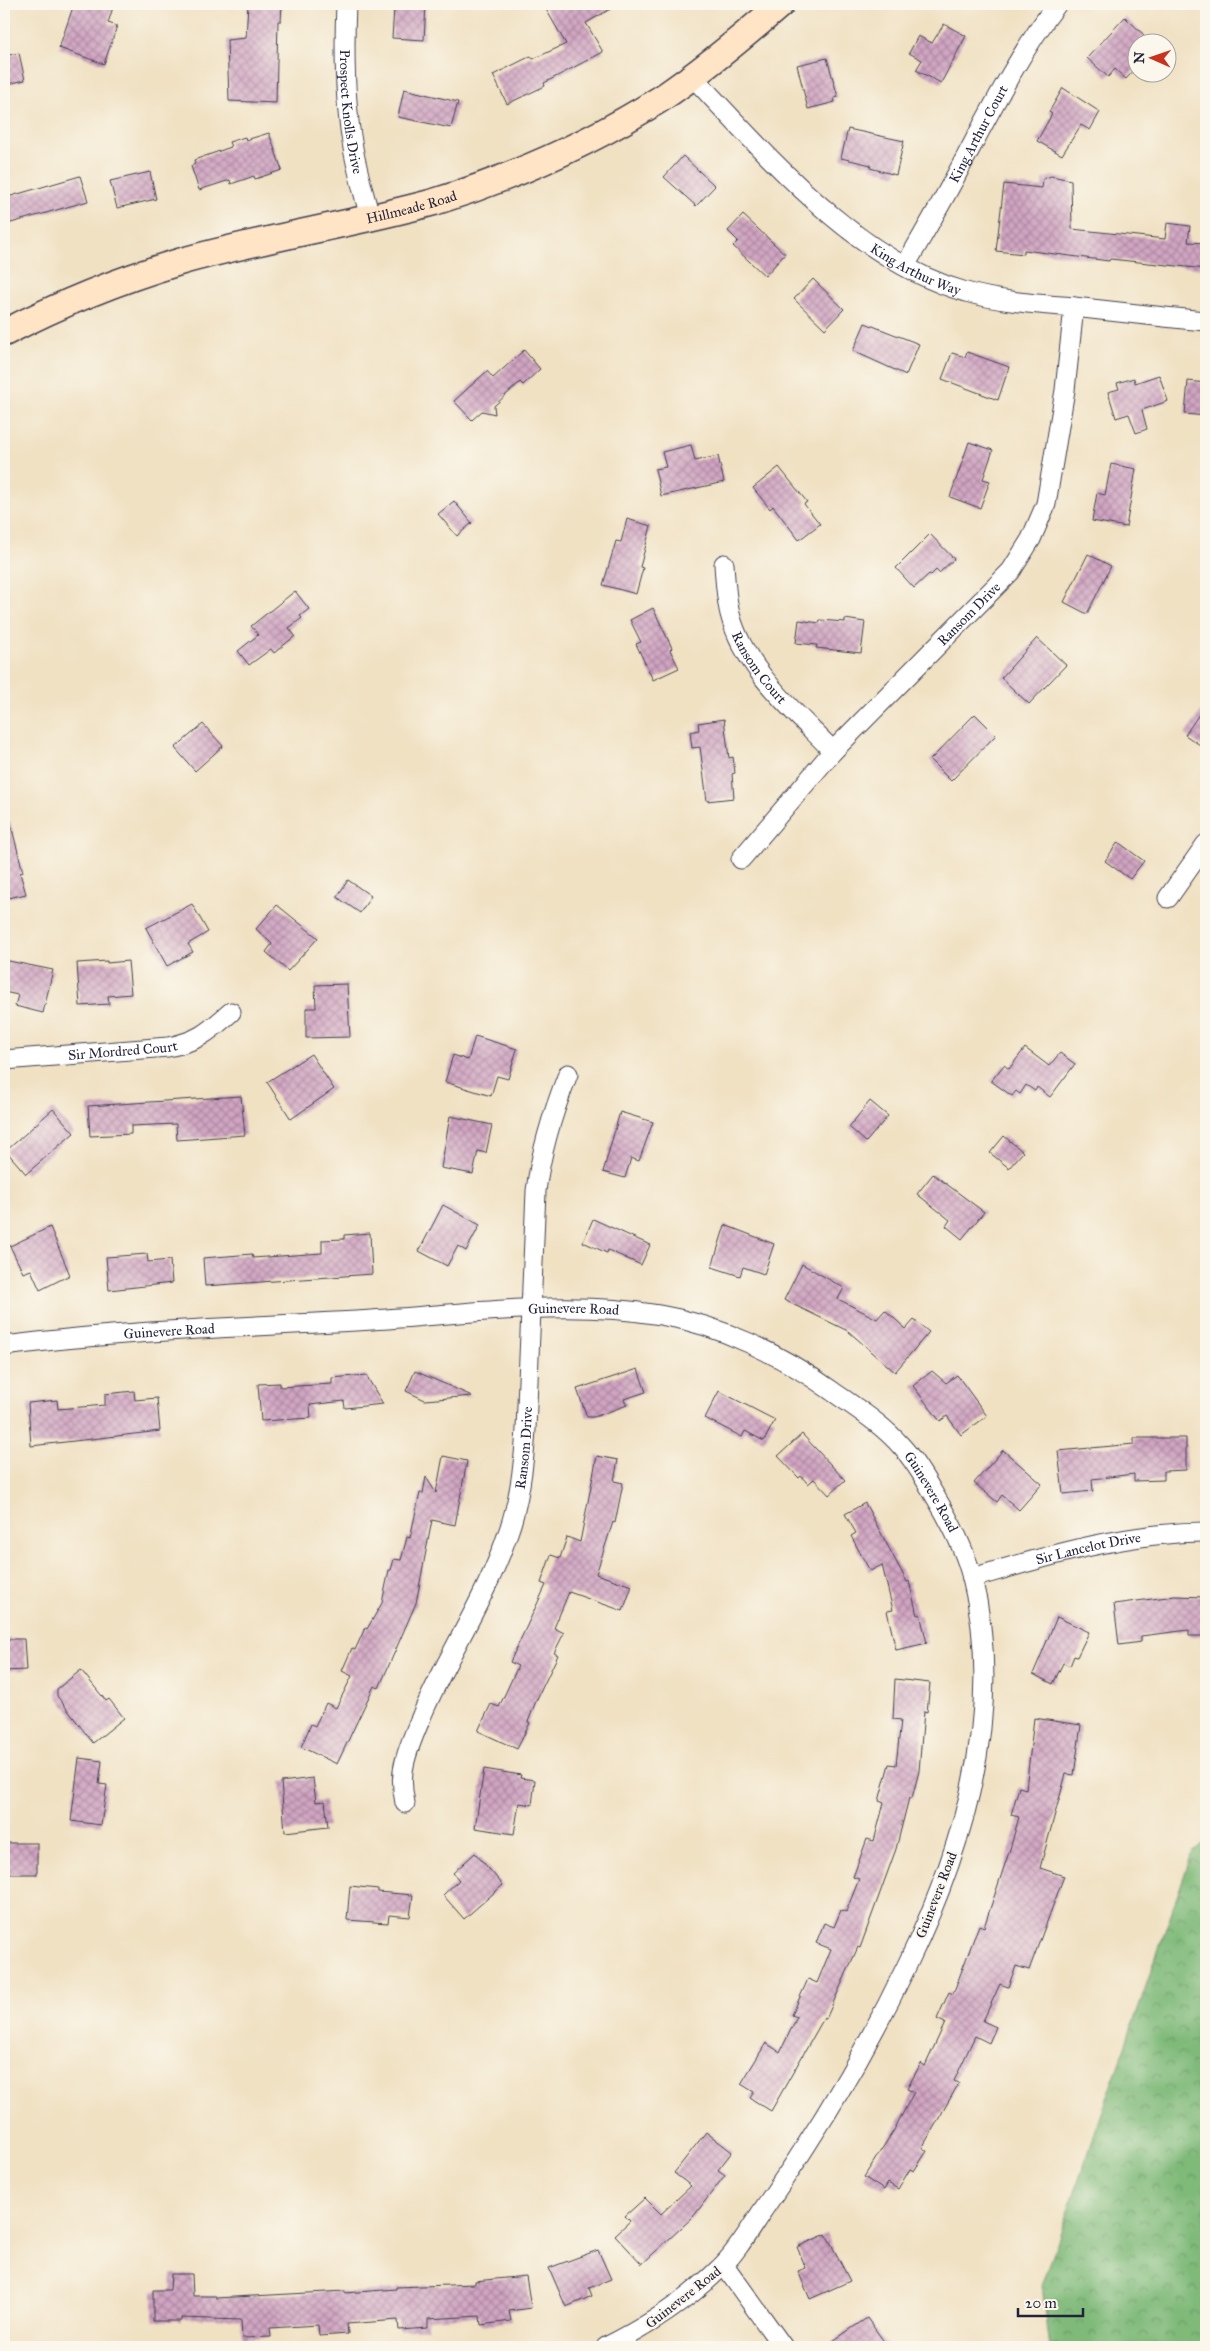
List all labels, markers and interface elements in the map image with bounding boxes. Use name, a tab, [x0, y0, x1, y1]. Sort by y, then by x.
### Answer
north arrow	[1128, 32, 1178, 82]
street label: Prospect Knolls Drive	[336, 49, 366, 176]
text: N	[1131, 51, 1148, 64]
street label: King Arthur Court	[946, 82, 1012, 186]
street label: Hillmeade Road	[365, 187, 459, 227]
street label: King Arthur Way	[867, 240, 963, 299]
street label: Ransom Drive	[934, 579, 1004, 649]
street label: Ransom Court	[728, 629, 790, 708]
street label: Sir Mordred Court	[68, 1037, 179, 1064]
street label: Guinevere Road	[528, 1300, 620, 1319]
street label: Guinevere Road	[123, 1320, 215, 1343]
street label: Ransom Drive	[512, 1406, 536, 1490]
street label: Guinevere Road	[900, 1448, 962, 1535]
street label: Sir Lancelot Drive	[1034, 1529, 1142, 1568]
street label: Guinevere Road	[912, 1850, 961, 1941]
street label: Guinevere Road	[642, 2263, 724, 2332]
scale bar	[1018, 2286, 1082, 2318]
text: 20 m	[1025, 2294, 1057, 2312]

